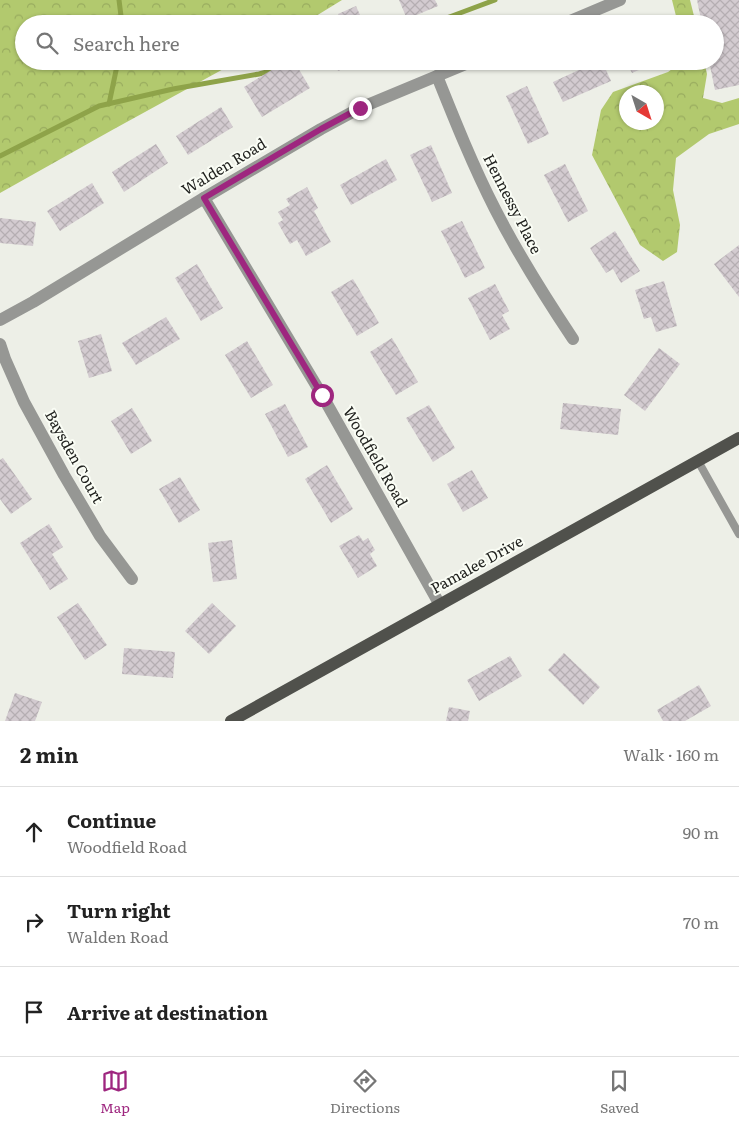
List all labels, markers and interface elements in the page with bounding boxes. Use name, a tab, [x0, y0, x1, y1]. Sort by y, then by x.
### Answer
search box	[15, 15, 724, 70]
icon: search	[33, 29, 61, 57]
text: Search here	[73, 29, 180, 57]
north arrow	[619, 85, 664, 130]
route end	[349, 97, 372, 120]
street label: Walden Road	[177, 131, 270, 200]
street label: Hennessy Place	[478, 149, 549, 258]
route start	[311, 384, 334, 407]
street label: Woodfield Road	[338, 402, 414, 511]
street label: Baysden Court	[40, 405, 111, 507]
street label: Pamalee Drive	[426, 529, 527, 599]
text: 2 min	[20, 738, 79, 769]
text: Walk · 160 m	[623, 742, 719, 766]
text: Continue	[67, 806, 156, 834]
icon: ahead	[20, 818, 48, 846]
text: 90 m	[683, 820, 719, 844]
text: Woodfield Road	[67, 834, 187, 858]
text: Turn right	[67, 896, 171, 924]
icon: right	[20, 908, 48, 936]
text: 70 m	[683, 910, 719, 934]
text: Walden Road	[67, 924, 168, 948]
icon: arrive	[20, 998, 48, 1026]
text: Arrive at destination	[67, 998, 268, 1026]
tab: Map	[100, 1067, 130, 1117]
tab: Directions	[330, 1067, 400, 1117]
tab: Saved	[600, 1067, 639, 1117]

